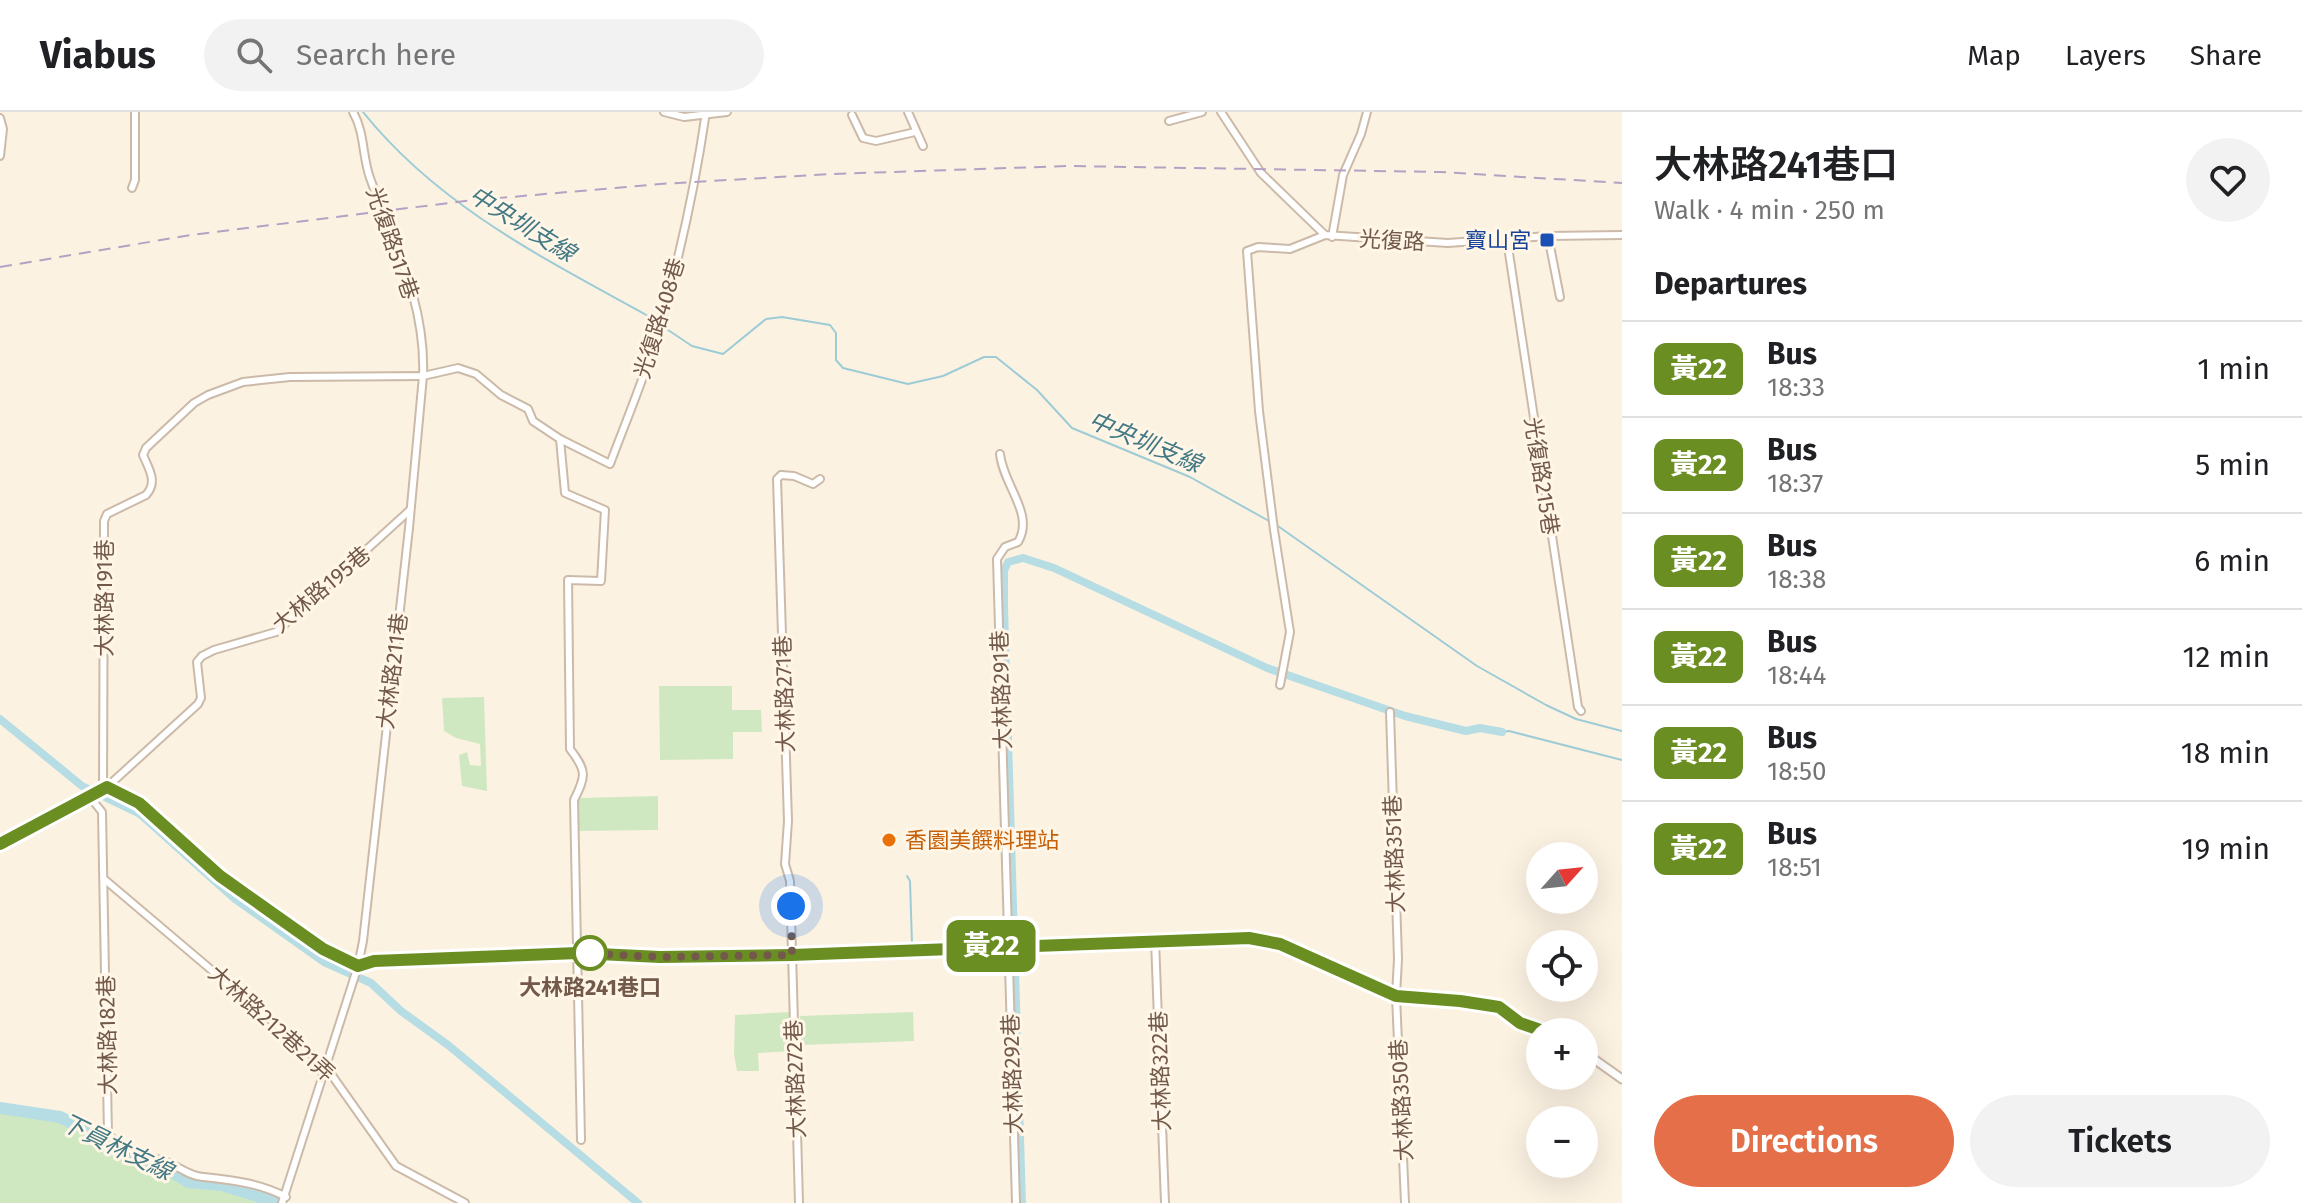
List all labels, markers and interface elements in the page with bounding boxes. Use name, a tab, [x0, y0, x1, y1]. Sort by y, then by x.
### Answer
search box	[204, 19, 764, 91]
text: Viabus	[40, 32, 156, 78]
icon: search	[232, 33, 276, 77]
text: Search here	[296, 37, 456, 73]
text: Map	[1967, 39, 2021, 72]
text: Layers	[2065, 39, 2146, 72]
text: Share	[2190, 39, 2262, 72]
button: heart	[2186, 138, 2270, 222]
text: 大林路241巷口	[1654, 142, 1898, 188]
water label: 中央圳支線	[464, 180, 583, 269]
street label: 光復路517巷	[361, 183, 424, 303]
text: Walk · 4 min · 250 m	[1654, 195, 1885, 226]
street label: 光復路	[1358, 225, 1426, 256]
place label: 寶山宮	[1465, 227, 1531, 254]
marker: 寶山宮	[1538, 231, 1556, 249]
street label: 光復路408巷	[628, 255, 691, 381]
text: Departures	[1654, 266, 1807, 302]
text: Bus	[1767, 336, 1817, 372]
text: 1 min	[2197, 351, 2270, 387]
text: 黃22	[1670, 352, 1727, 385]
text: 18:33	[1767, 372, 1825, 403]
water label: 中央圳支線	[1084, 406, 1208, 480]
street label: 光復路215巷	[1519, 415, 1564, 537]
text: Bus	[1767, 432, 1817, 468]
text: 5 min	[2195, 447, 2270, 483]
text: 黃22	[1670, 448, 1727, 481]
text: 18:37	[1767, 468, 1823, 499]
text: Bus	[1767, 528, 1817, 564]
street label: 大林路191巷	[91, 539, 118, 657]
street label: 大林路195巷	[267, 540, 376, 638]
text: 6 min	[2194, 543, 2270, 579]
text: 黃22	[1670, 544, 1727, 577]
text: 18:38	[1767, 564, 1826, 595]
street label: 大林路211巷	[372, 611, 413, 731]
text: Bus	[1767, 624, 1817, 660]
street label: 大林路291巷	[986, 630, 1017, 750]
street label: 大林路271巷	[769, 635, 800, 753]
text: 12 min	[2182, 639, 2270, 675]
text: 黃22	[1670, 640, 1727, 673]
text: 18:44	[1767, 660, 1826, 691]
text: Bus	[1767, 720, 1817, 756]
text: 18 min	[2181, 735, 2270, 771]
text: 黃22	[1670, 736, 1727, 769]
text: 18:50	[1767, 756, 1826, 787]
street label: 大林路351巷	[1379, 794, 1410, 914]
text: Bus	[1767, 816, 1817, 852]
place label: 香園美饌料理站	[905, 827, 1059, 854]
marker: 香園美饌料理站	[880, 831, 898, 849]
text: 19 min	[2182, 831, 2270, 867]
text: 黃22	[1670, 832, 1727, 865]
north arrow	[1526, 842, 1598, 914]
map controls	[1526, 842, 1598, 1178]
text: 18:51	[1767, 852, 1822, 883]
your location	[771, 886, 811, 926]
line badge: 黃22	[945, 920, 1037, 972]
text: 黃22	[963, 929, 1019, 962]
button: locate	[1526, 930, 1598, 1002]
marker: 大林路241巷口	[573, 936, 607, 970]
street label: 大林路212巷21弄	[203, 960, 340, 1087]
place label: 大林路241巷口	[519, 974, 661, 1001]
street label: 大林路182巷	[93, 975, 122, 1095]
street label: 大林路322巷	[1145, 1010, 1176, 1132]
street label: 大林路292巷	[997, 1013, 1028, 1135]
button: +	[1526, 1018, 1598, 1090]
street label: 大林路272巷	[780, 1019, 811, 1139]
street label: 大林路350巷	[1385, 1038, 1418, 1162]
button: Directions	[1654, 1095, 1954, 1187]
button: Tickets	[1970, 1095, 2270, 1187]
button: −	[1526, 1106, 1598, 1178]
water label: 下員林支線	[57, 1108, 180, 1187]

